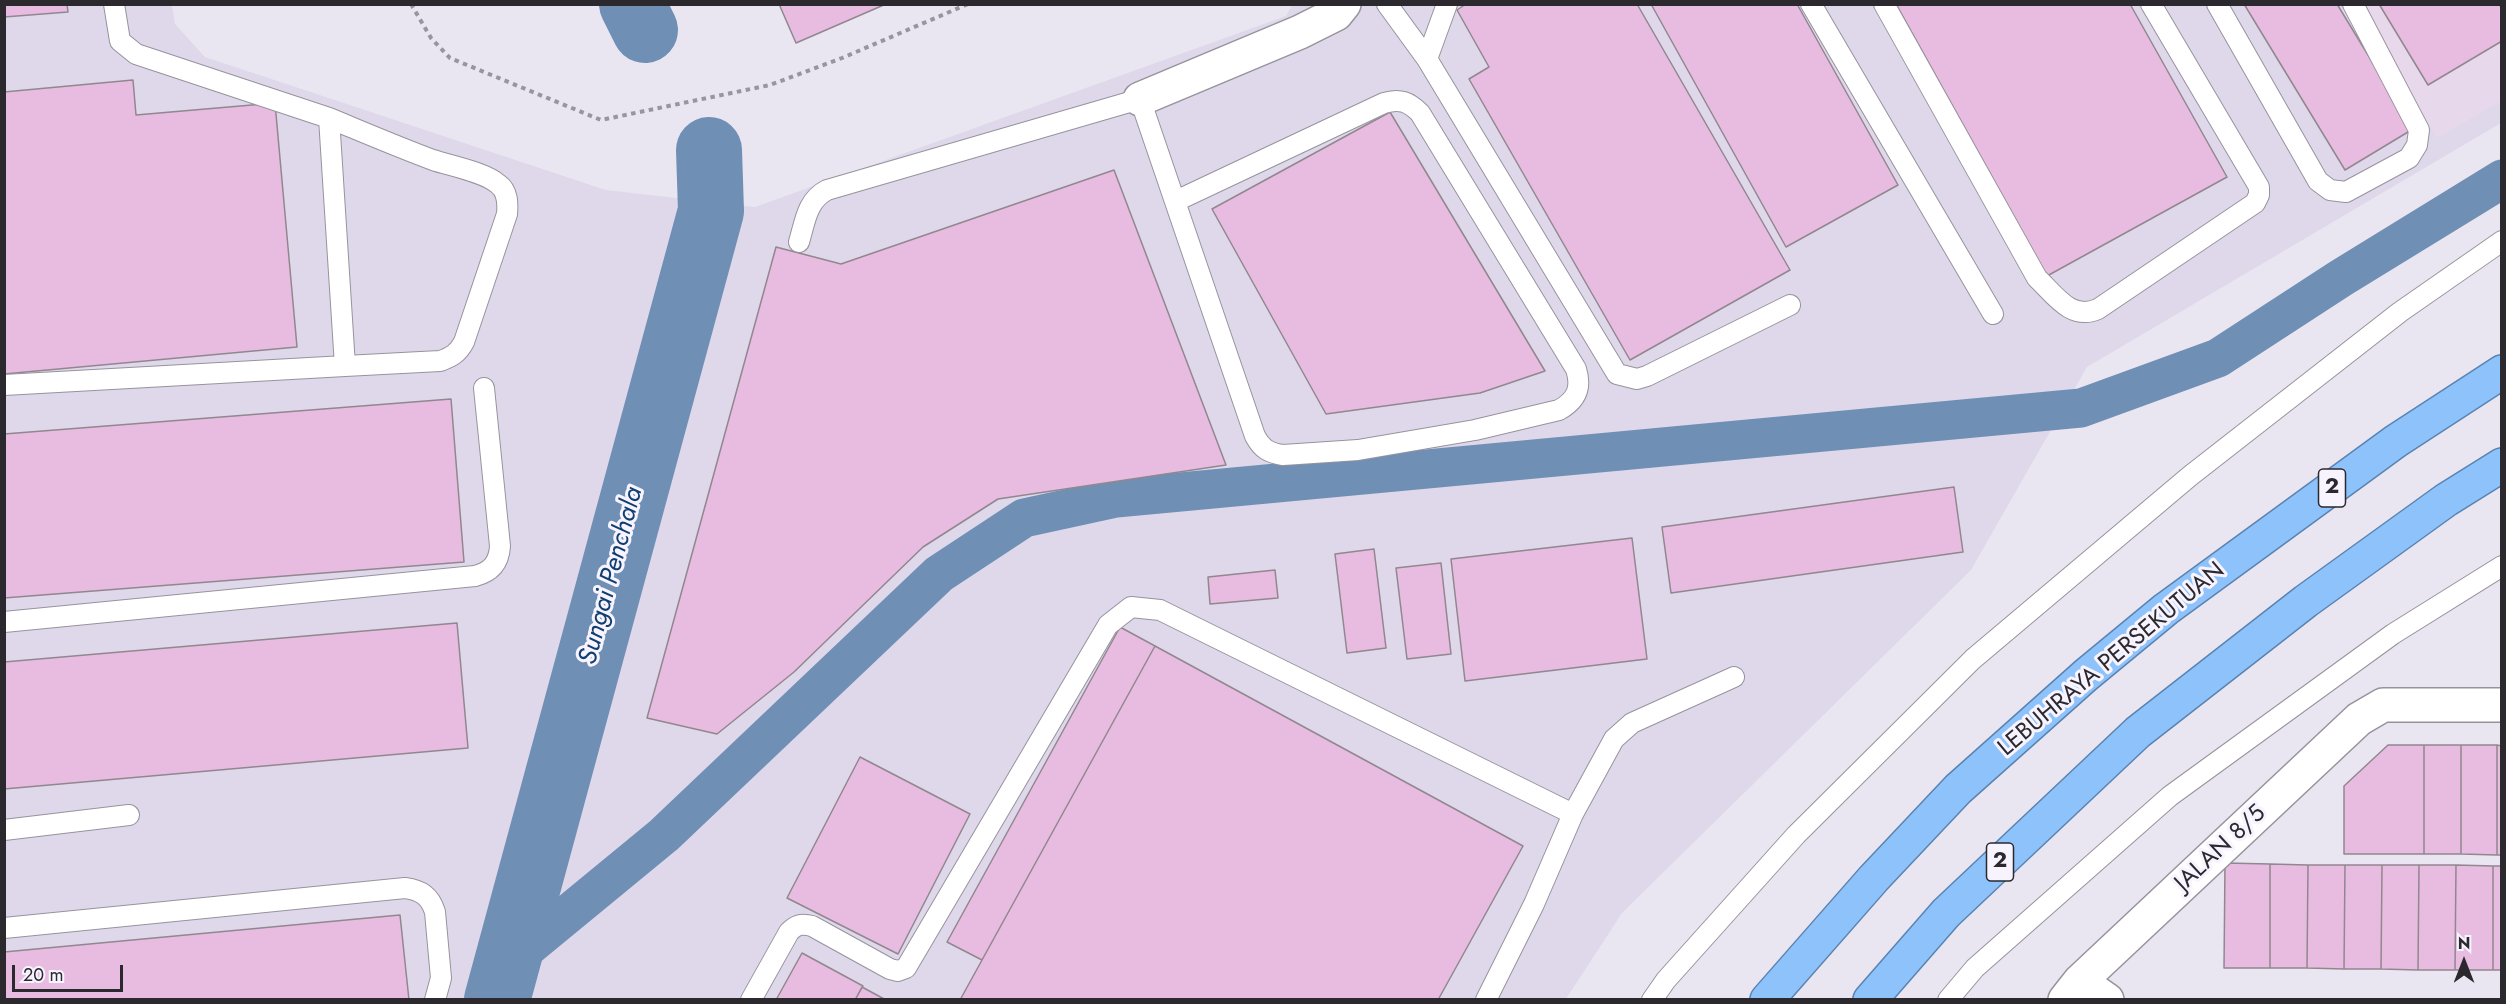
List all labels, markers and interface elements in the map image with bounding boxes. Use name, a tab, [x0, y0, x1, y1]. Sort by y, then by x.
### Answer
road number: 2	[2318, 469, 2346, 507]
water label: Sungai Penchala	[573, 484, 651, 668]
street label: LEBUHRAYA PERSEKUTUAN	[1993, 557, 2231, 763]
street label: JALAN 8/5	[2170, 800, 2272, 898]
road number: 2	[1986, 843, 2014, 881]
north arrow	[2434, 932, 2494, 992]
text: N	[2458, 932, 2470, 955]
scale bar	[15, 953, 126, 991]
text: 20 m	[23, 962, 63, 988]

